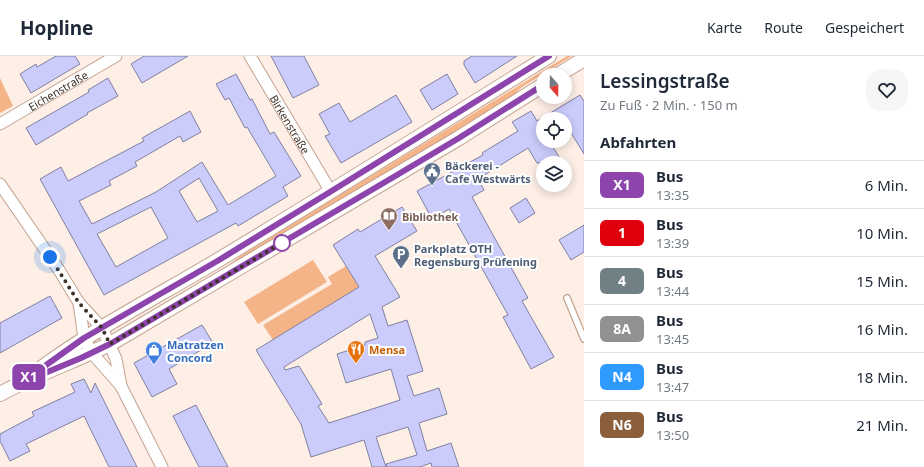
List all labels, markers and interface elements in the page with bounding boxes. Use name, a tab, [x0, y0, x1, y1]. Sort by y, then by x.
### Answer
text: Hopline	[20, 15, 93, 41]
text: Karte	[707, 18, 742, 37]
text: Route	[764, 18, 803, 37]
text: Gespeichert	[825, 18, 904, 37]
street label: Eichenstraße	[25, 67, 91, 114]
north arrow	[536, 68, 572, 104]
map controls	[536, 68, 572, 192]
text: Lessingstraße	[600, 68, 730, 94]
button: heart	[866, 69, 908, 111]
street label: Birkenstraße	[267, 92, 314, 156]
text: Zu Fuß · 2 Min. · 150 m	[600, 96, 738, 114]
button: locate	[536, 112, 572, 148]
text: Abfahrten	[600, 132, 676, 152]
button: layers	[536, 156, 572, 192]
place label: Bäckerei - Cafe Westwärts	[445, 158, 531, 186]
public building icon: Bäckerei - Cafe Westwärts	[422, 161, 442, 186]
text: Bus	[656, 166, 683, 186]
text: X1	[613, 175, 631, 194]
text: 6 Min.	[865, 175, 908, 195]
text: 13:35	[656, 186, 689, 204]
library icon: Bibliothek	[379, 206, 399, 231]
place label: Bibliothek	[402, 209, 458, 224]
text: Bus	[656, 214, 683, 234]
text: 1	[618, 223, 626, 242]
text: 10 Min.	[856, 223, 908, 243]
unlabelled marker	[273, 234, 291, 252]
text: 13:39	[656, 234, 689, 252]
place label: Parkplatz OTH Regensburg Prüfening	[414, 241, 537, 269]
parking icon: Parkplatz OTH Regensburg Prüfening	[391, 244, 411, 269]
your location	[40, 247, 60, 267]
text: Bus	[656, 262, 683, 282]
text: 4	[618, 271, 626, 290]
text: 15 Min.	[856, 271, 908, 291]
text: 13:44	[656, 282, 689, 300]
text: Bus	[656, 310, 683, 330]
text: 8A	[613, 319, 631, 338]
text: 16 Min.	[856, 319, 908, 339]
text: 13:45	[656, 330, 689, 348]
place label: Matratzen Concord	[167, 337, 224, 365]
restaurant icon: Mensa	[346, 339, 366, 364]
shop icon: Matratzen Concord	[144, 340, 164, 365]
place label: Mensa	[369, 342, 405, 357]
text: Bus	[656, 358, 683, 378]
line badge: X1	[11, 364, 47, 390]
text: X1	[20, 367, 38, 386]
text: N4	[612, 367, 632, 386]
text: 18 Min.	[856, 367, 908, 387]
text: 13:47	[656, 378, 689, 396]
text: Bus	[656, 406, 683, 426]
text: N6	[612, 415, 632, 434]
text: 21 Min.	[856, 415, 908, 435]
text: 13:50	[656, 426, 689, 444]

